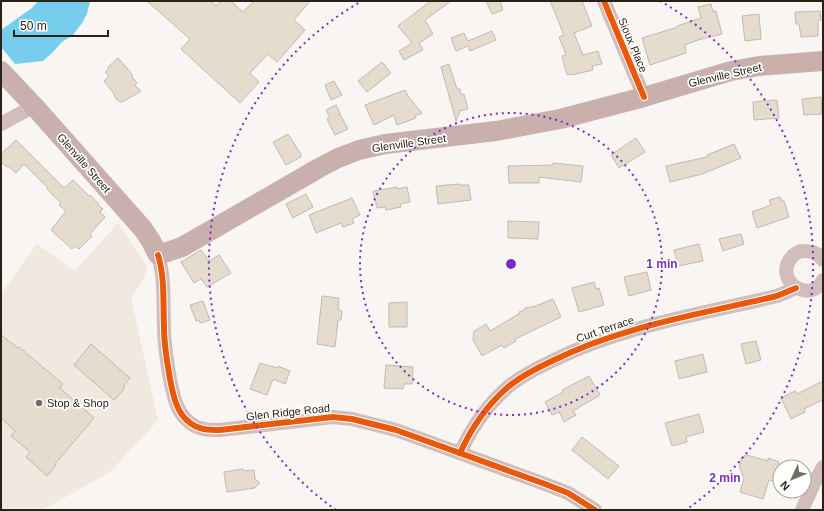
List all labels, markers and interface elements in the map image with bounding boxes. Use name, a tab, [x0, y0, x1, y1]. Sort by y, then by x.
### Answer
scale bar	[14, 12, 108, 38]
street label: Sioux Place	[616, 16, 650, 74]
text: 50 m	[20, 19, 47, 33]
street label: Glenville Street	[687, 61, 763, 89]
street label: Glenville Street	[55, 131, 113, 195]
street label: Glenville Street	[371, 132, 447, 154]
centre of rings	[504, 257, 518, 271]
text: 1 min	[646, 257, 678, 271]
street label: Curt Terrace	[575, 314, 635, 344]
place label: Stop & Shop	[47, 397, 109, 409]
marker: Stop & Shop	[34, 398, 44, 408]
street label: Glen Ridge Road	[245, 402, 331, 422]
north arrow	[772, 459, 812, 499]
text: 2 min	[709, 471, 741, 485]
text: N	[778, 479, 792, 493]

